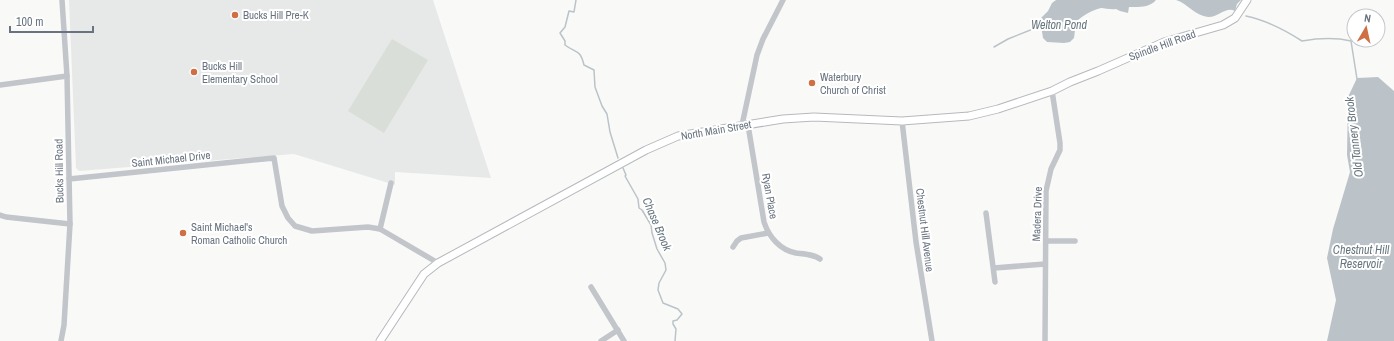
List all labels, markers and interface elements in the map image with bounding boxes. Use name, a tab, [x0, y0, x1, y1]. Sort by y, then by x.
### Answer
scale bar	[10, 8, 93, 34]
place label: Bucks Hill Pre-K	[243, 8, 309, 22]
north arrow	[1346, 8, 1386, 48]
marker: Bucks Hill Pre-K	[230, 10, 240, 20]
text: N	[1363, 11, 1372, 26]
text: 100 m	[16, 14, 43, 30]
water label: Welton Pond	[1031, 17, 1088, 33]
street label: Spindle Hill Road	[1127, 26, 1197, 64]
place label: Bucks Hill Elementary School	[202, 59, 278, 86]
marker: Bucks Hill Elementary School	[189, 67, 199, 77]
place label: Waterbury Church of Christ	[820, 70, 886, 97]
marker: Waterbury Church of Christ	[807, 78, 817, 88]
water label: Old Tannery Brook	[1341, 95, 1367, 178]
street label: North Main Street	[680, 117, 753, 143]
street label: Bucks Hill Road	[51, 139, 67, 203]
street label: Saint Michael Drive	[131, 148, 211, 170]
street label: Ryan Place	[759, 172, 781, 220]
street label: Madera Drive	[1029, 186, 1045, 242]
street label: Chestnut Hill Avenue	[913, 187, 937, 273]
water label: Chase Brook	[639, 195, 676, 254]
place label: Saint Michael's Roman Catholic Church	[191, 220, 287, 247]
marker: Saint Michael's Roman Catholic Church	[178, 228, 188, 238]
water label: Chestnut Hill Reservoir	[1333, 242, 1390, 272]

